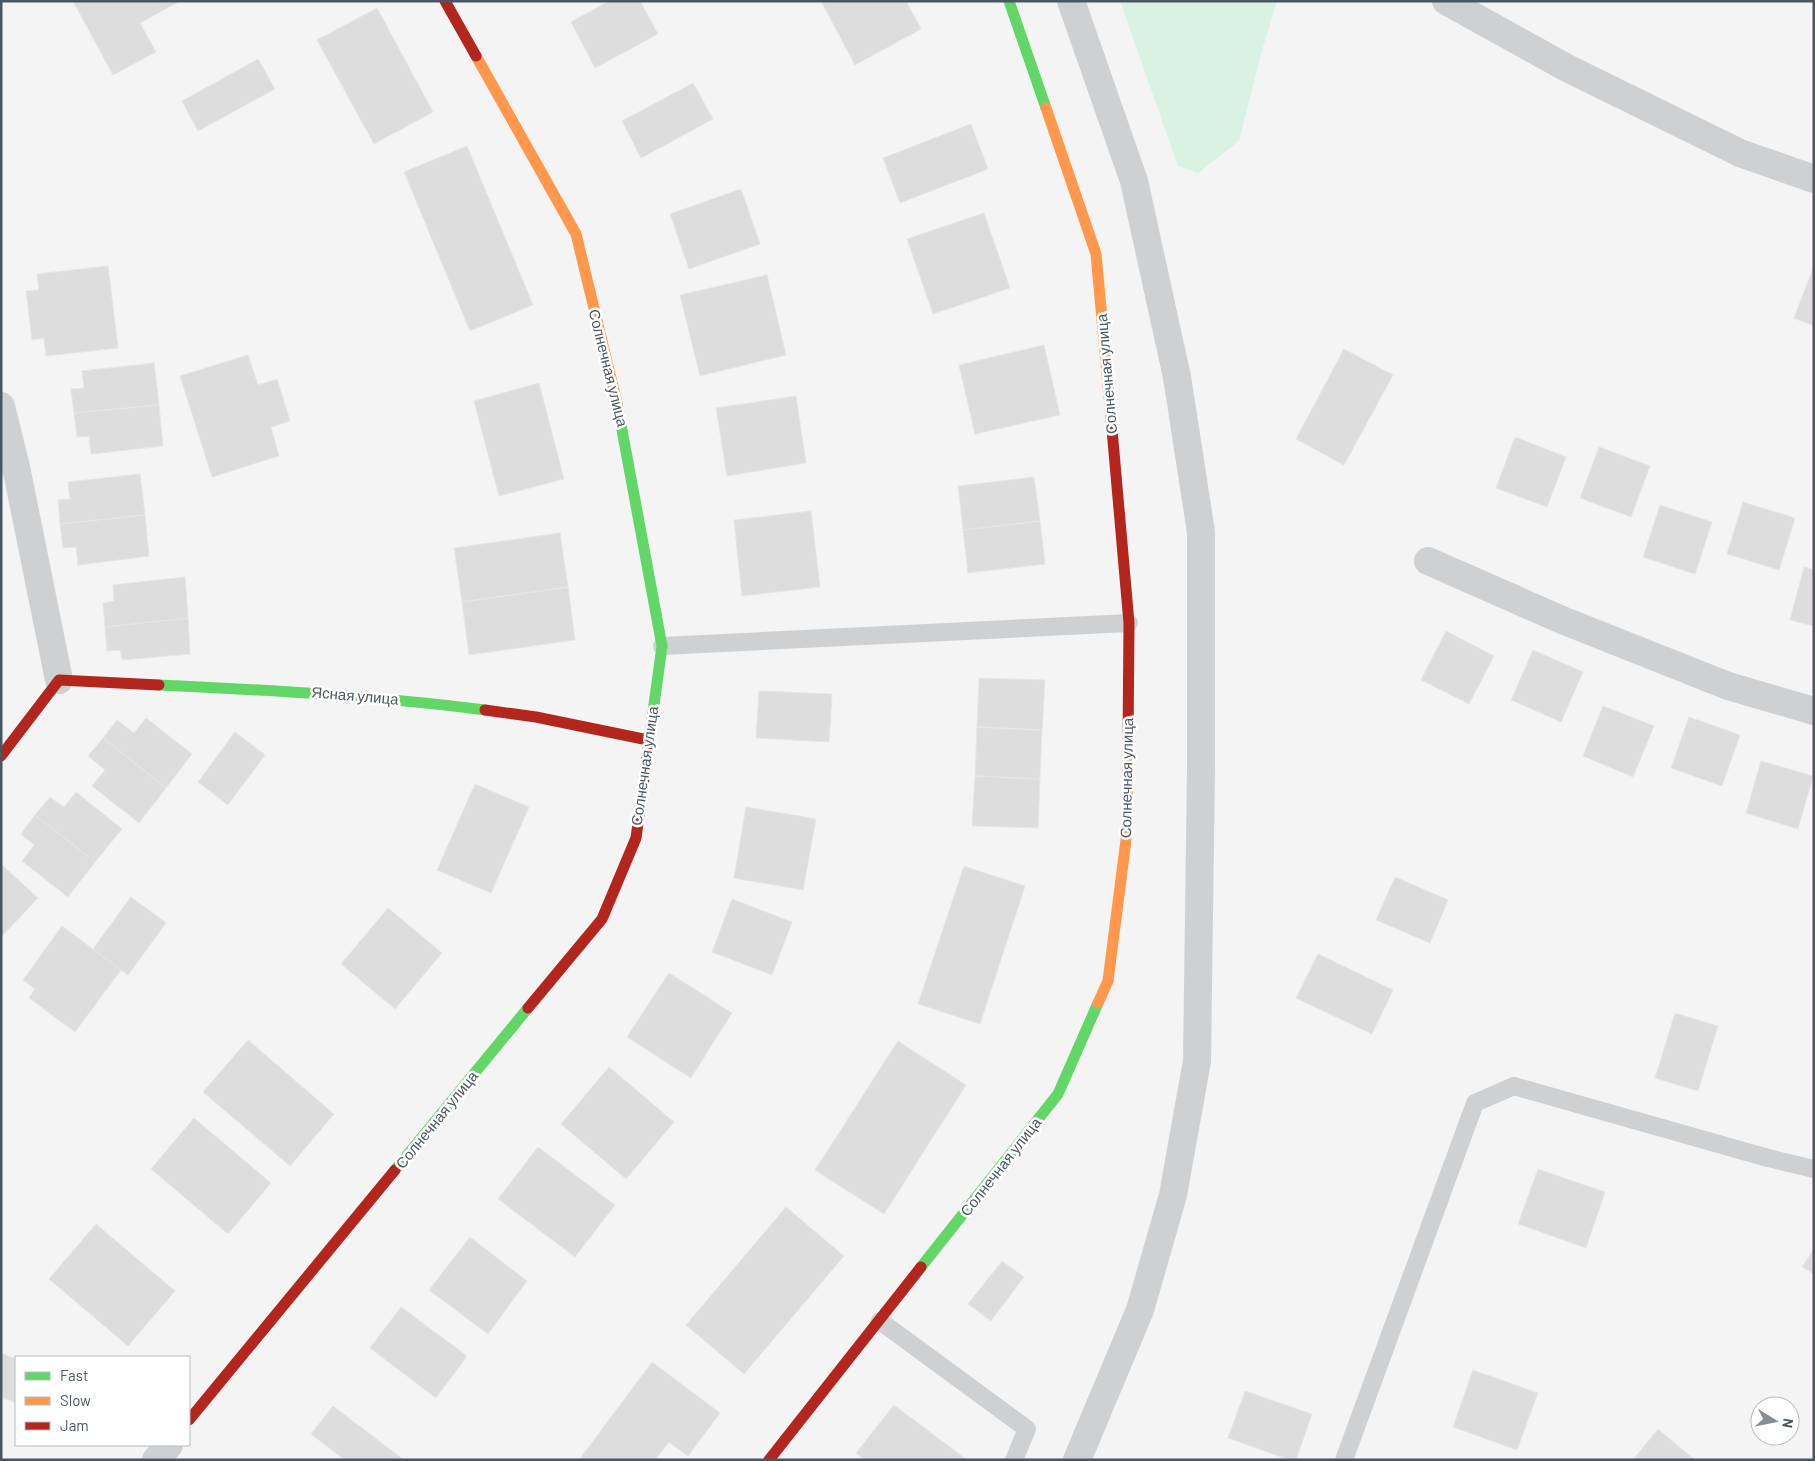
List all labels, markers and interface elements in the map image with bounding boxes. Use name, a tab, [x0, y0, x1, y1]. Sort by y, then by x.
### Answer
street label: Солнечная улица	[586, 307, 632, 429]
street label: Солнечная улица	[1092, 313, 1120, 435]
street label: Ясная улица	[311, 682, 400, 708]
street label: Солнечная улица	[627, 704, 661, 827]
street label: Солнечная улица	[1116, 717, 1136, 838]
street label: Солнечная улица	[391, 1066, 482, 1172]
street label: Солнечная улица	[956, 1113, 1045, 1219]
legend	[15, 1356, 190, 1446]
text: Fast	[60, 1366, 88, 1384]
text: Slow	[60, 1391, 91, 1409]
north arrow	[1750, 1396, 1800, 1446]
text: Jam	[60, 1416, 89, 1434]
text: N	[1779, 1417, 1797, 1429]

